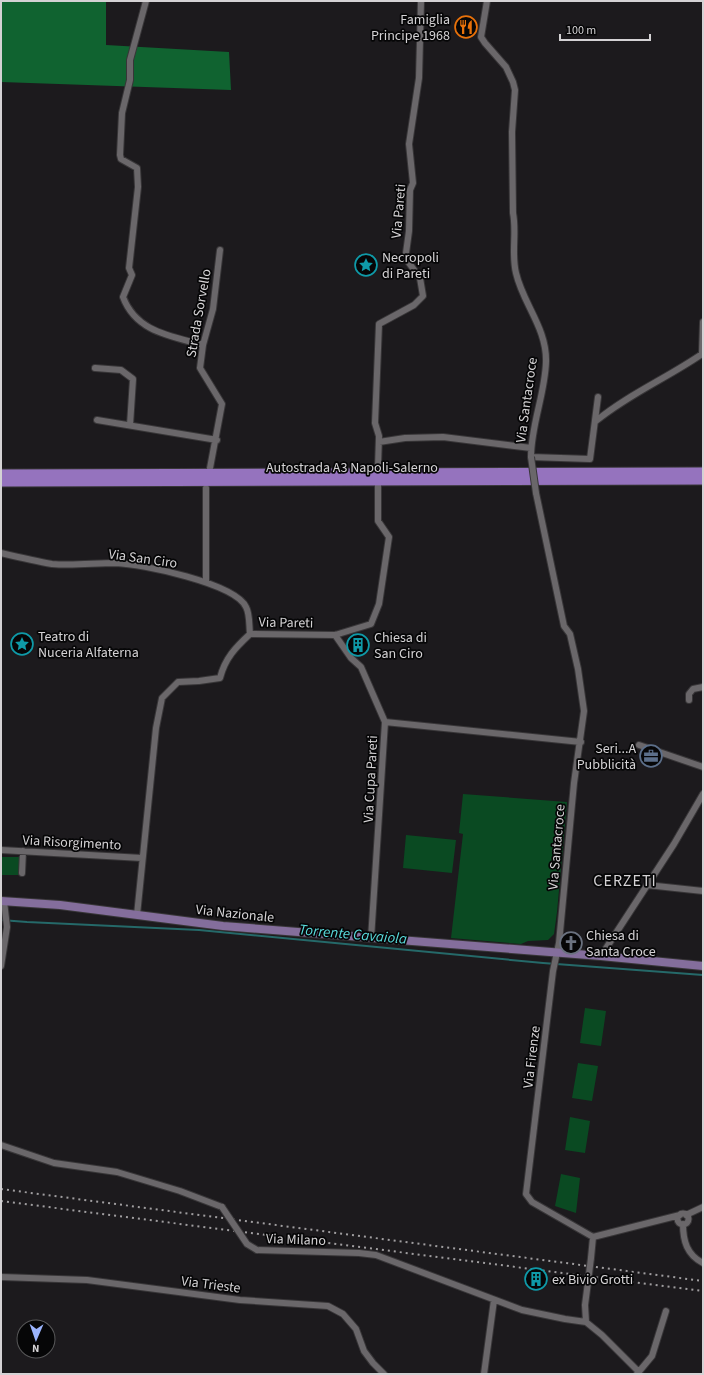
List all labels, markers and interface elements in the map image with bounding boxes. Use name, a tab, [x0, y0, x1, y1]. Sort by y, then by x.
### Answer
place label: Famiglia Principe 1968	[371, 10, 450, 46]
restaurant icon: Famiglia Principe 1968	[453, 14, 479, 40]
scale bar	[560, 16, 650, 42]
text: 100 m	[566, 22, 596, 39]
street label: Via Pareti	[387, 183, 411, 239]
place label: Necropoli di Pareti	[382, 248, 439, 284]
place icon: Necropoli di Pareti	[353, 252, 379, 278]
street label: Strada Sorvello	[181, 267, 217, 359]
street label: Via Santacroce	[511, 356, 543, 444]
street label: Autostrada A3 Napoli-Salerno	[266, 458, 438, 478]
street label: Via San Ciro	[107, 544, 179, 574]
street label: Via Pareti	[259, 613, 313, 633]
place label: Teatro di Nuceria Alfaterna	[38, 627, 139, 663]
place label: Chiesa di San Ciro	[374, 628, 427, 664]
place icon: Teatro di Nuceria Alfaterna	[9, 631, 35, 657]
building icon: Chiesa di San Ciro	[345, 632, 371, 658]
street label: Via Cupa Pareti	[359, 735, 383, 823]
place label: Seri...A Pubblicità	[577, 739, 636, 775]
office icon: Seri...A Pubblicità	[638, 743, 664, 769]
street label: Via Santacroce	[543, 803, 571, 891]
street label: Via Risorgimento	[22, 830, 122, 856]
district label: CERZETI	[593, 870, 657, 892]
street label: Via Nazionale	[195, 900, 275, 928]
water label: Torrente Cavaiola	[298, 919, 408, 950]
place label: Chiesa di Santa Croce	[586, 926, 656, 962]
church icon: Chiesa di Santa Croce	[558, 930, 584, 956]
street label: Via Firenze	[518, 1025, 546, 1090]
street label: Via Milano	[266, 1229, 326, 1251]
building icon: ex Bivio Grotti	[523, 1266, 549, 1292]
place label: ex Bivio Grotti	[552, 1270, 633, 1290]
street label: Via Trieste	[180, 1271, 242, 1299]
north arrow	[16, 1319, 56, 1359]
text: N	[32, 1341, 40, 1356]

